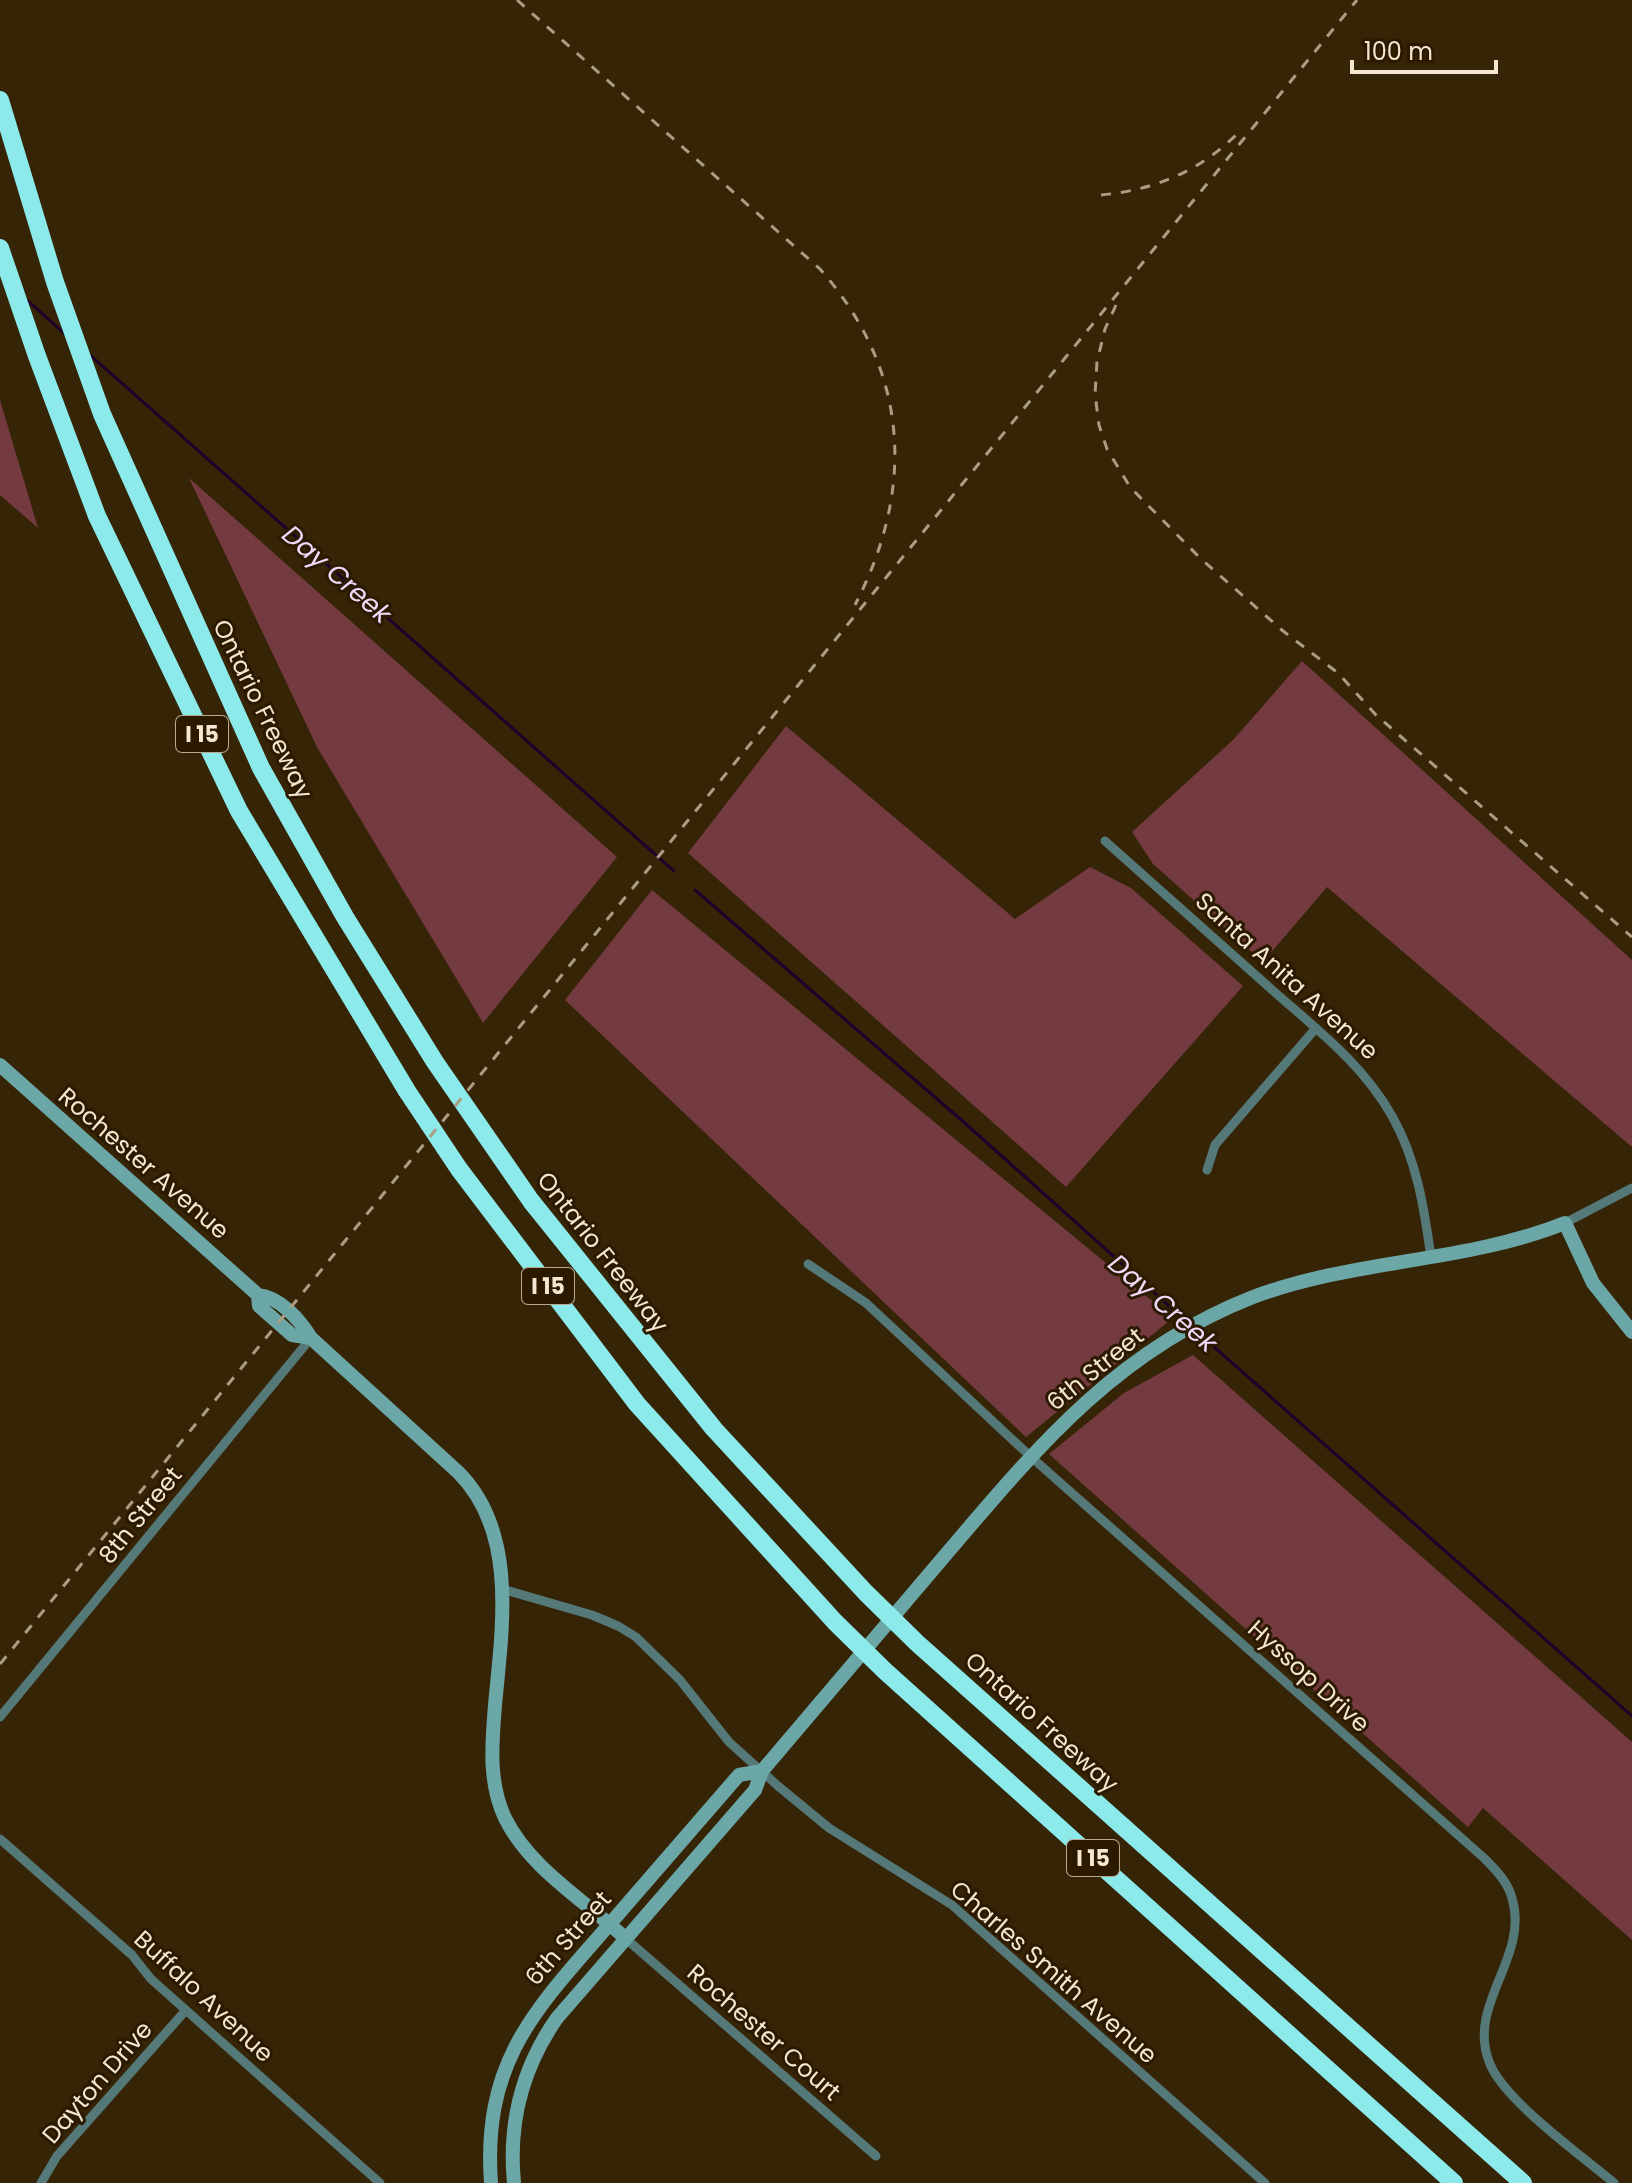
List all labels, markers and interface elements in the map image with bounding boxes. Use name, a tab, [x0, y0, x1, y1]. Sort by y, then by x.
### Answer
scale bar	[1352, 24, 1496, 74]
text: 100 m	[1364, 35, 1433, 68]
water label: Day Creek	[275, 517, 400, 633]
street label: Ontario Freeway	[205, 614, 321, 805]
road number: I 15	[176, 716, 228, 752]
street label: Santa Anita Avenue	[1188, 885, 1386, 1067]
street label: Rochester Avenue	[52, 1080, 236, 1246]
street label: Ontario Freeway	[530, 1165, 677, 1340]
water label: Day Creek	[1101, 1246, 1226, 1362]
road number: I 15	[522, 1268, 574, 1304]
street label: 6th Street	[1040, 1320, 1150, 1418]
street label: 8th Street	[91, 1460, 189, 1570]
street label: Hyssop Drive	[1241, 1612, 1377, 1740]
street label: Ontario Freeway	[958, 1644, 1126, 1800]
road number: I 15	[1067, 1840, 1119, 1876]
street label: Charles Smith Avenue	[944, 1873, 1164, 2071]
street label: 6th Street	[517, 1883, 619, 1993]
street label: Buffalo Avenue	[127, 1923, 281, 2069]
street label: Rochester Court	[680, 1956, 848, 2108]
street label: Dayton Drive	[34, 2014, 160, 2150]

